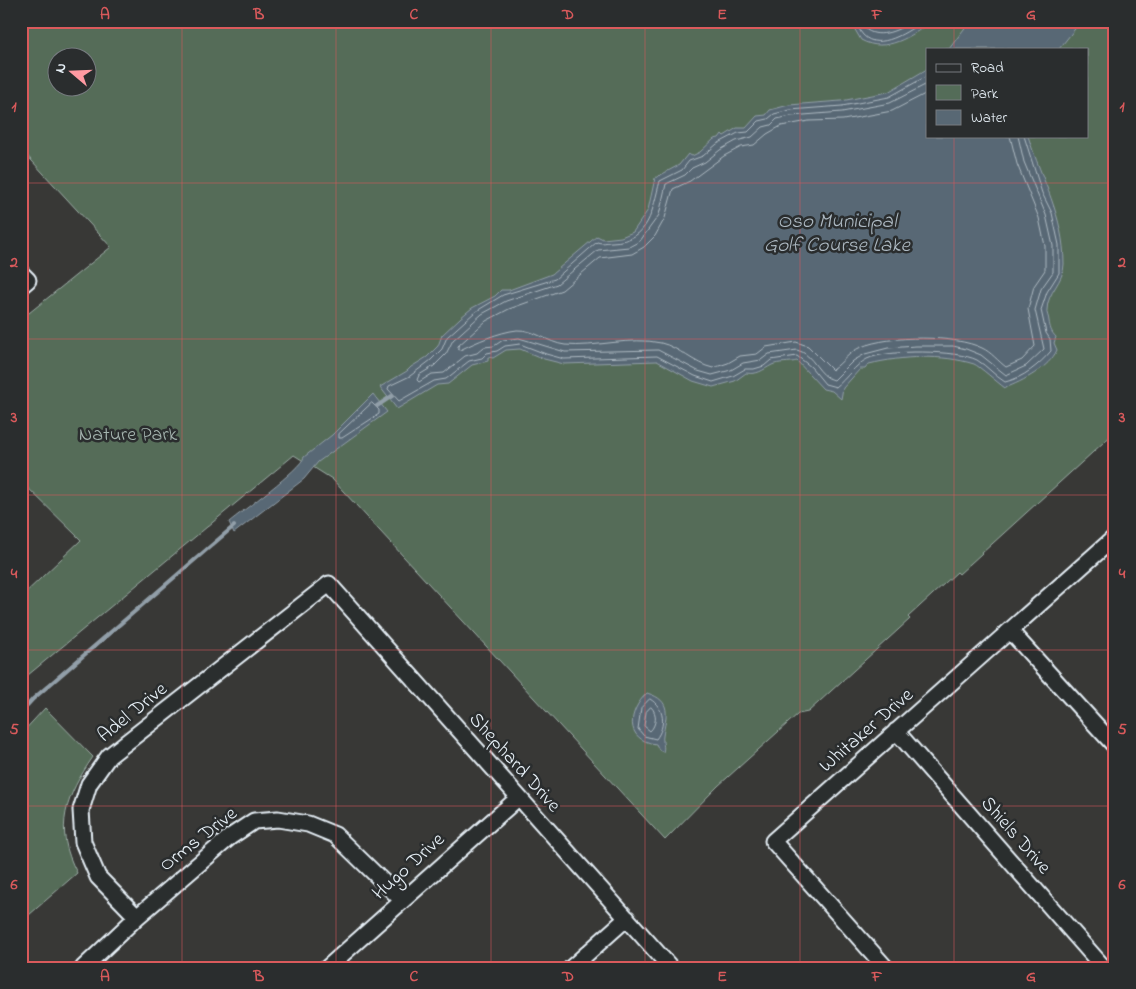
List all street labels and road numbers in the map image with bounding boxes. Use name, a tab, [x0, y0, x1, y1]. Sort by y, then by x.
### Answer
street label: Adel Drive	[92, 676, 174, 750]
street label: Whitaker Drive	[813, 682, 921, 780]
street label: Shephard Drive	[461, 706, 567, 820]
street label: Shiels Drive	[973, 791, 1057, 881]
street label: Orms Drive	[154, 800, 244, 880]
street label: Hugo Drive	[366, 826, 453, 908]

